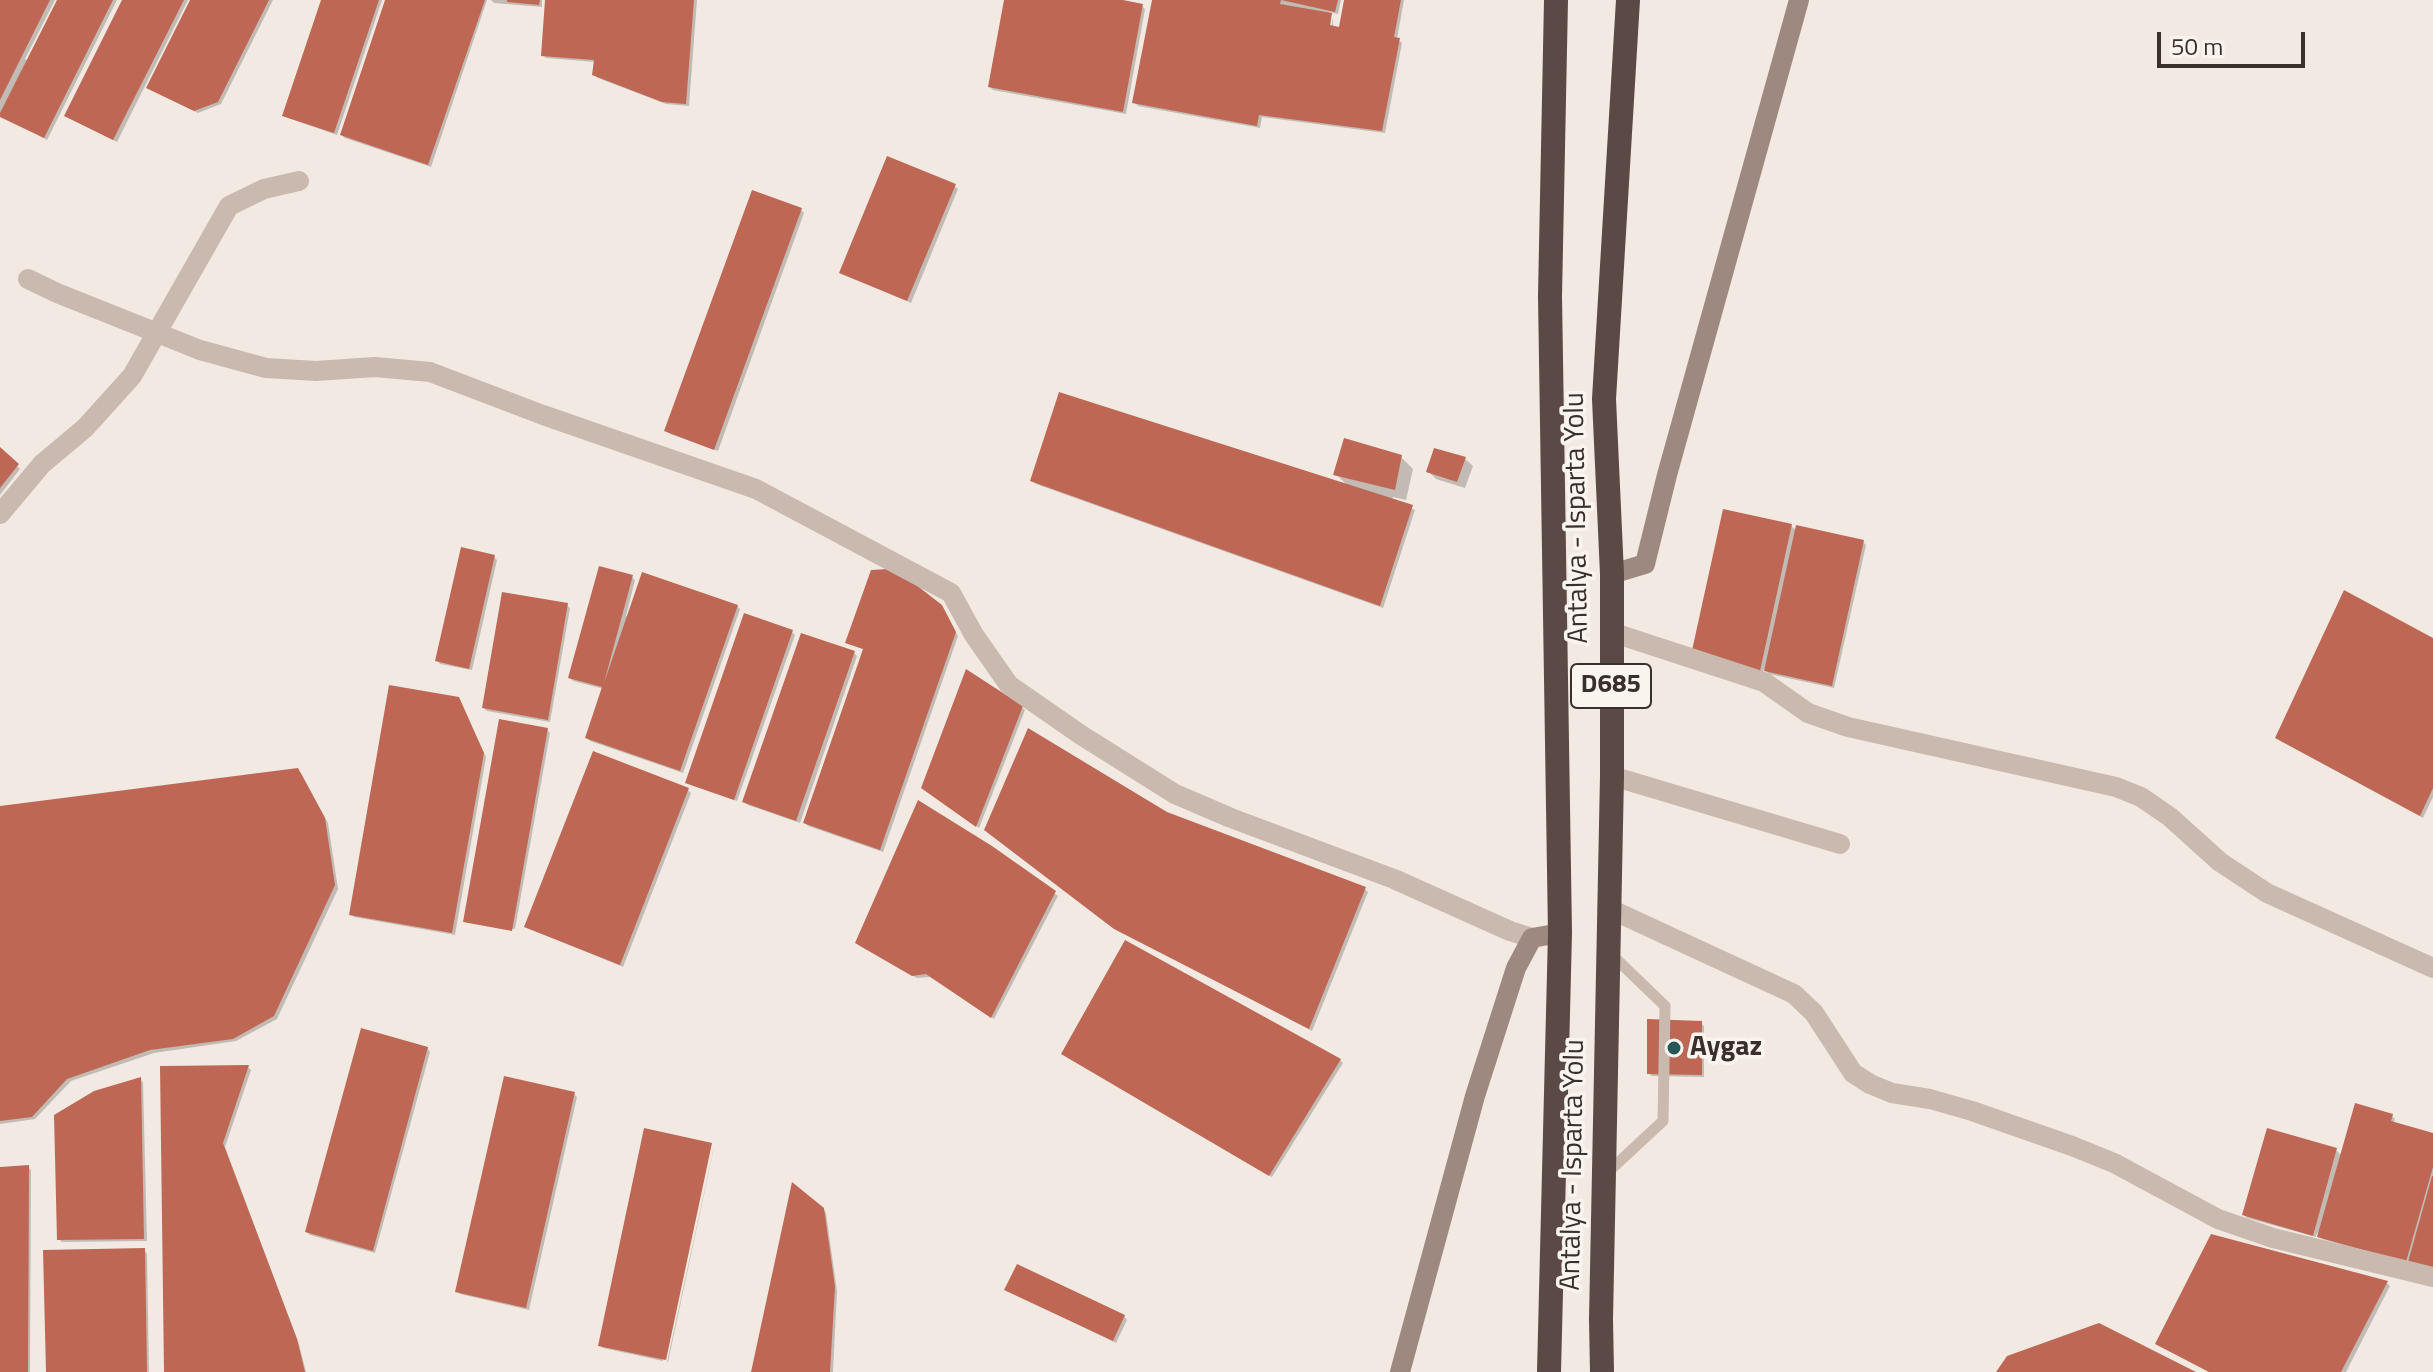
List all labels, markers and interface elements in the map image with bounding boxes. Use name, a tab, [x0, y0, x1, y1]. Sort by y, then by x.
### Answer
scale bar	[2161, 16, 2309, 66]
text: 50 m	[2171, 28, 2223, 64]
street label: Antalya - Isparta Yolu	[1559, 392, 1597, 644]
road number: D685	[1571, 664, 1651, 708]
place label: Aygaz	[1690, 1031, 1762, 1065]
street label: Antalya - Isparta Yolu	[1555, 1039, 1593, 1291]
marker: Aygaz	[1665, 1039, 1683, 1057]

